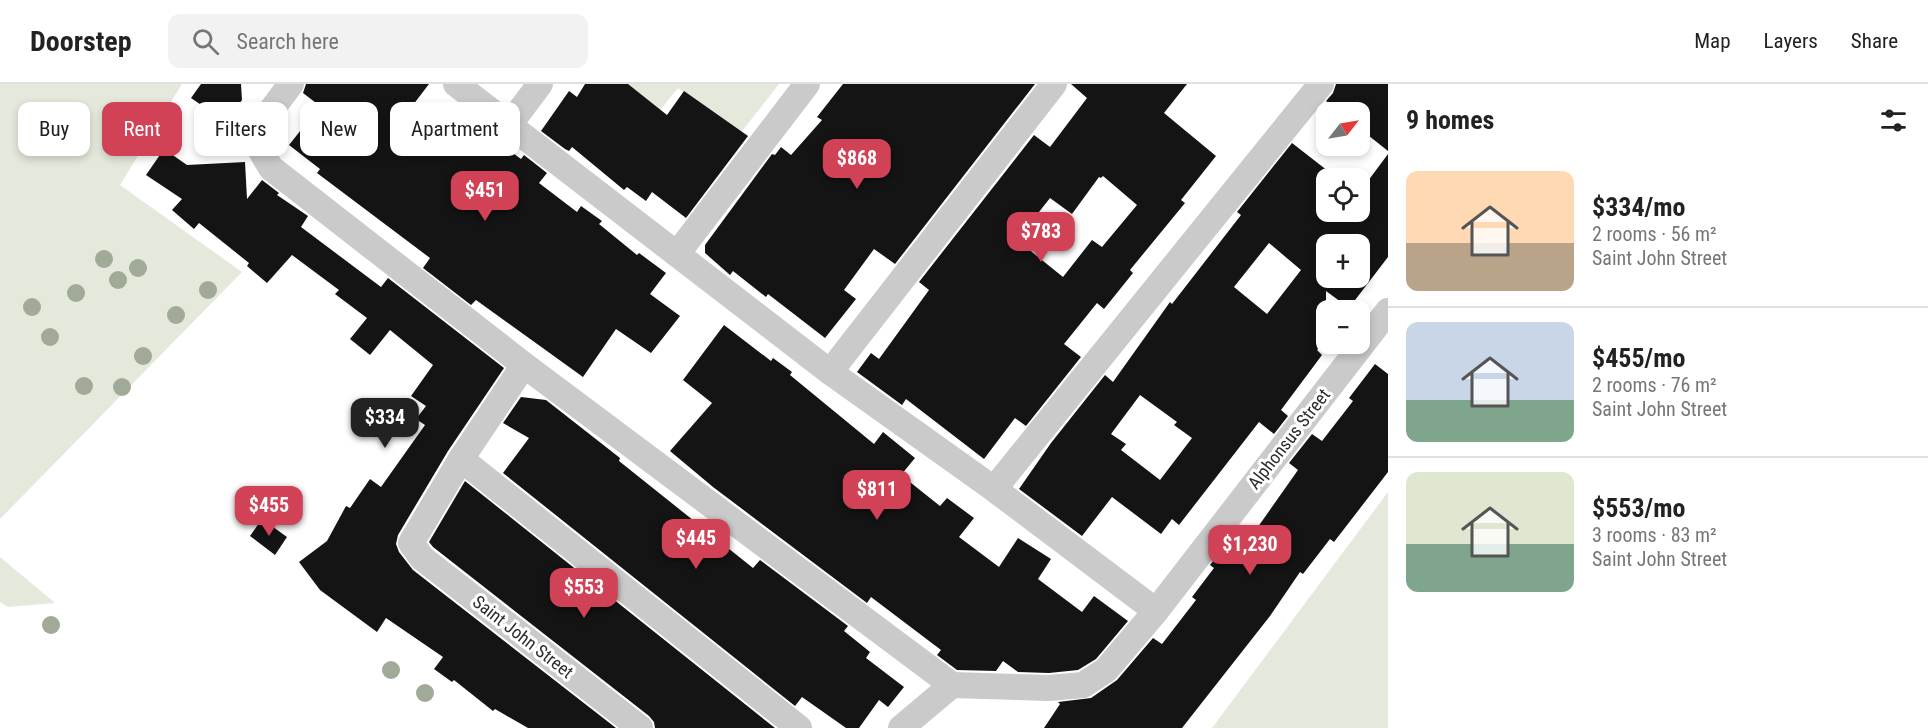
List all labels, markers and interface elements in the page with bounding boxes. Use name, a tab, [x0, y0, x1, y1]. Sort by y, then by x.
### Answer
search box	[168, 14, 588, 68]
text: Doorstep	[30, 25, 132, 58]
icon: search	[189, 25, 222, 58]
text: Search here	[237, 29, 339, 54]
text: Map	[1694, 29, 1731, 53]
text: Layers	[1764, 29, 1818, 53]
text: Share	[1851, 29, 1898, 53]
chip: Buy	[18, 102, 90, 156]
chip: Rent	[102, 102, 182, 156]
chip: Filters	[194, 102, 288, 156]
chip: New	[300, 102, 378, 156]
chip: Apartment	[390, 102, 520, 156]
north arrow	[1316, 102, 1370, 156]
map controls	[1316, 102, 1370, 354]
icon: filters	[1877, 104, 1910, 137]
text: 9 homes	[1406, 105, 1494, 135]
pin: $868	[821, 139, 893, 190]
text: $868	[837, 146, 877, 170]
button: locate	[1316, 168, 1370, 222]
pin: $451	[449, 171, 521, 222]
text: $451	[465, 178, 505, 202]
text: $334/mo	[1592, 192, 1685, 222]
icon: home	[1454, 195, 1526, 267]
pin: $783	[1005, 212, 1077, 263]
text: $783	[1021, 219, 1061, 243]
text: 2 rooms · 56 m²	[1592, 222, 1717, 246]
button: +	[1316, 234, 1370, 288]
text: Saint John Street	[1592, 246, 1727, 270]
button: −	[1316, 300, 1370, 354]
text: $455/mo	[1592, 343, 1685, 373]
icon: home	[1454, 346, 1526, 418]
text: 2 rooms · 76 m²	[1592, 373, 1717, 397]
street label: Alphonsus Street	[1243, 384, 1334, 493]
text: Saint John Street	[1592, 397, 1727, 421]
pin: $334	[349, 398, 421, 449]
text: $334	[365, 405, 405, 429]
pin: $811	[841, 470, 913, 521]
text: $811	[857, 477, 897, 501]
pin: $455	[233, 486, 305, 537]
text: $455	[249, 493, 289, 517]
text: $553/mo	[1592, 493, 1685, 523]
icon: home	[1454, 496, 1526, 568]
pin: $445	[660, 519, 732, 570]
text: 3 rooms · 83 m²	[1592, 523, 1717, 547]
pin: $1,230	[1201, 525, 1299, 576]
text: $445	[676, 526, 716, 550]
text: $1,230	[1222, 532, 1278, 556]
text: Saint John Street	[1592, 547, 1727, 571]
pin: $553	[548, 568, 620, 619]
text: $553	[564, 575, 604, 599]
street label: Saint John Street	[469, 591, 578, 682]

